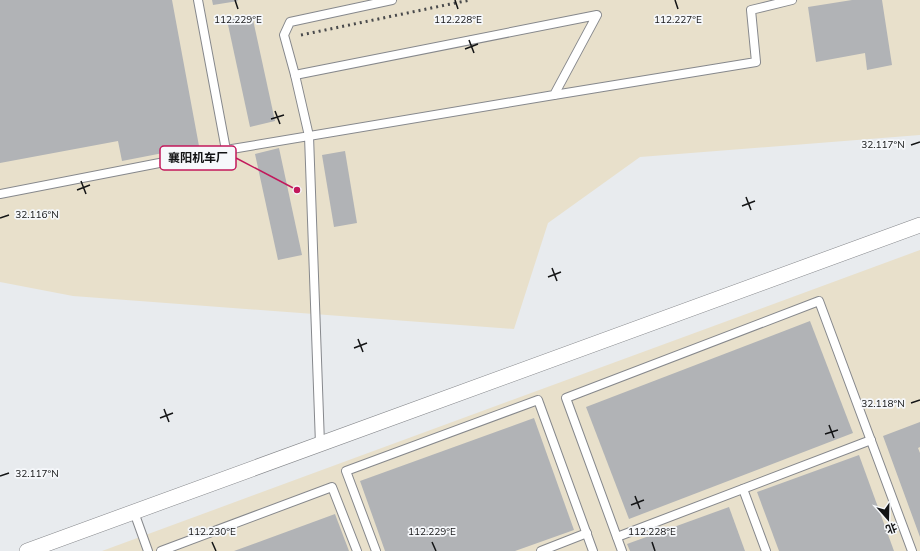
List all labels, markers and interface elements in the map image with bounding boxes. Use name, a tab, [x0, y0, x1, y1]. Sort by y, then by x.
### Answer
text: 112.229°E	[214, 13, 262, 26]
text: 112.228°E	[434, 13, 482, 26]
text: 112.227°E	[654, 13, 702, 26]
text: 32.117°N	[861, 138, 905, 151]
callout: 襄阳机车厂	[160, 146, 236, 170]
text: 襄阳机车厂	[168, 150, 228, 165]
text: 32.116°N	[15, 208, 59, 221]
text: 32.118°N	[861, 397, 905, 410]
text: 32.117°N	[15, 467, 59, 480]
north arrow	[868, 499, 908, 539]
text: 北	[884, 520, 899, 537]
text: 112.230°E	[188, 525, 236, 538]
text: 112.229°E	[408, 525, 456, 538]
text: 112.228°E	[628, 525, 676, 538]

